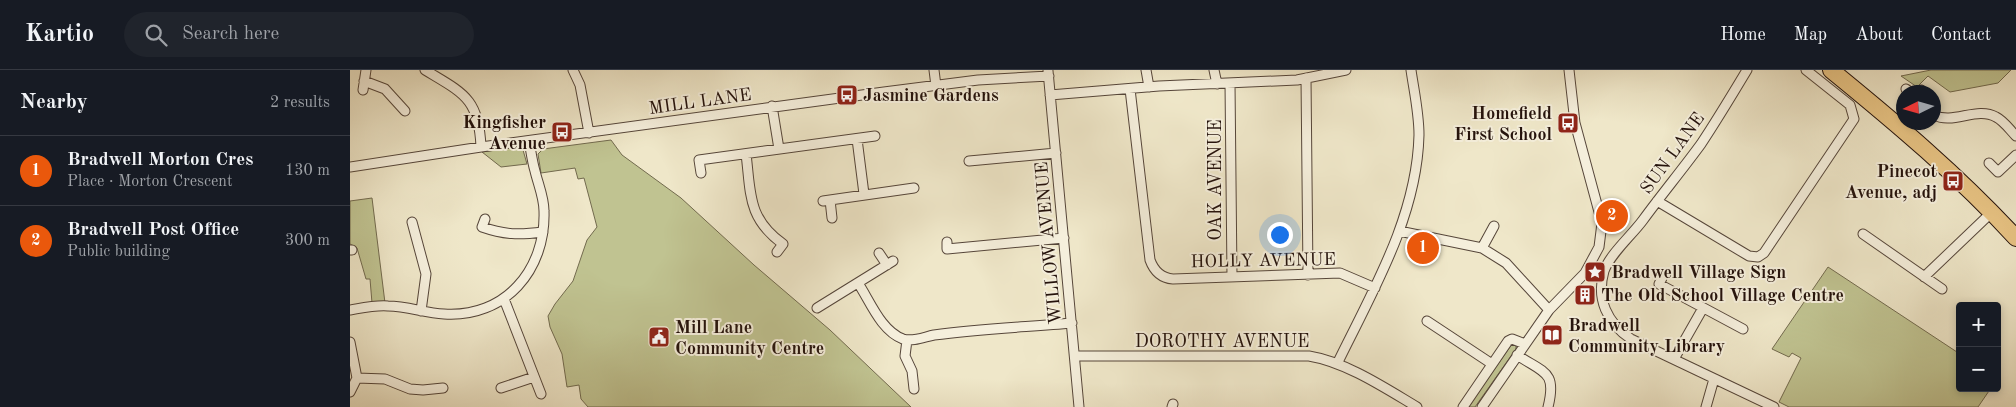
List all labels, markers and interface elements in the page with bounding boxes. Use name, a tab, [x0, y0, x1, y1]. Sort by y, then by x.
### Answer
search box	[124, 12, 474, 57]
icon: search	[142, 21, 170, 49]
text: Kartio	[25, 23, 94, 47]
text: Search here	[182, 25, 279, 44]
text: Home	[1720, 26, 1766, 44]
text: Map	[1794, 26, 1827, 44]
text: About	[1855, 26, 1903, 44]
text: Contact	[1931, 26, 1991, 44]
bus stop icon: Jasmine Gardens	[835, 83, 859, 107]
north arrow	[1896, 85, 1941, 130]
street label: MILL LANE	[648, 86, 753, 118]
place label: Jasmine Gardens	[863, 87, 999, 105]
text: Nearby	[20, 92, 88, 113]
text: 2 results	[270, 95, 330, 111]
place label: Homefield First School	[1454, 105, 1552, 144]
street label: SUN LANE	[1637, 110, 1708, 198]
bus stop icon: Homefield First School	[1556, 111, 1580, 135]
place label: Kingfisher Avenue	[463, 114, 546, 153]
street label: OAK AVENUE	[1207, 119, 1225, 241]
bus stop icon: Kingfisher Avenue	[550, 120, 574, 144]
text: Bradwell Morton Cres	[67, 151, 253, 170]
street label: WILLOW AVENUE	[1033, 161, 1065, 325]
text: 1	[31, 163, 41, 179]
text: 130 m	[285, 163, 330, 179]
place label: Pinecot Avenue, adj	[1845, 163, 1937, 202]
bus stop icon: Pinecot Avenue, adj	[1941, 169, 1965, 193]
text: Place · Morton Crescent	[67, 174, 233, 190]
pin: 2	[1596, 197, 1628, 235]
text: Bradwell Post Office	[67, 221, 239, 240]
your location	[1267, 222, 1293, 248]
pin: 1	[1407, 229, 1439, 267]
text: 2	[31, 233, 41, 249]
text: 300 m	[285, 233, 330, 249]
text: Public building	[67, 244, 170, 260]
street label: HOLLY AVENUE	[1190, 251, 1336, 271]
place icon: Bradwell Village Sign	[1583, 260, 1607, 284]
place label: Bradwell Village Sign	[1611, 264, 1786, 282]
building icon: The Old School Village Centre	[1573, 283, 1597, 307]
place label: The Old School Village Centre	[1601, 287, 1844, 305]
map controls	[1956, 302, 2001, 392]
button: +	[1956, 302, 2001, 347]
place label: Bradwell Community Library	[1568, 317, 1725, 356]
place label: Mill Lane Community Centre	[675, 319, 824, 358]
library icon: Bradwell Community Library	[1540, 323, 1564, 347]
public building icon: Mill Lane Community Centre	[647, 325, 671, 349]
street label: DOROTHY AVENUE	[1135, 333, 1309, 351]
button: −	[1956, 347, 2001, 392]

